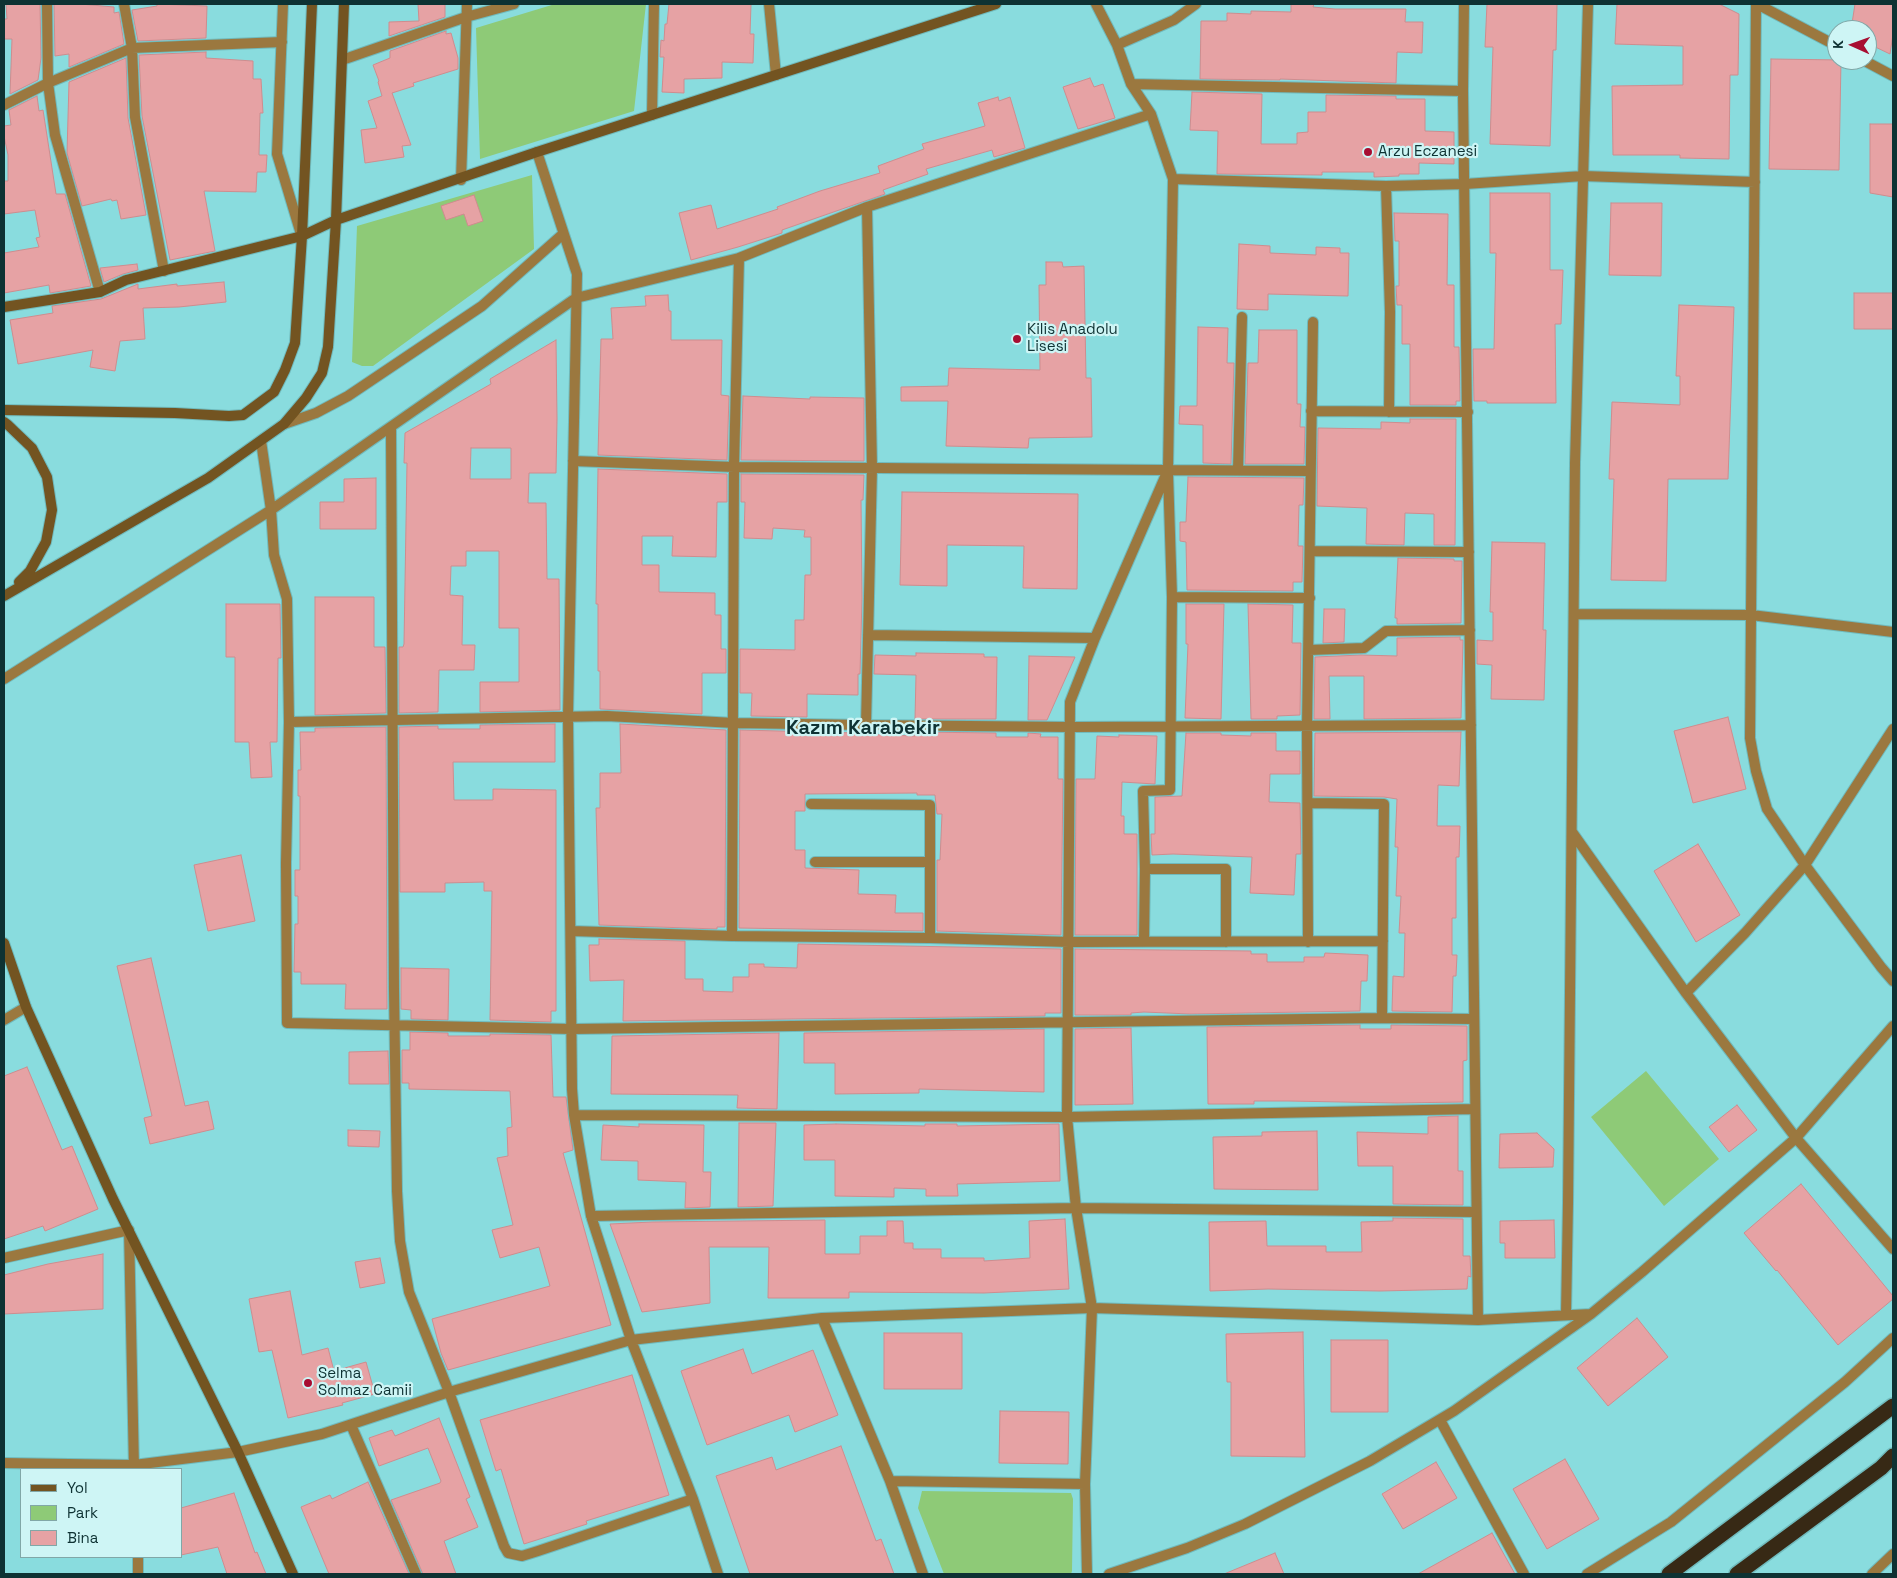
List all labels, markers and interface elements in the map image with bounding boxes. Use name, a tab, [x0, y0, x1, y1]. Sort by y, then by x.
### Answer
north arrow	[1827, 20, 1877, 70]
text: K	[1829, 40, 1847, 49]
place label: Arzu Eczanesi	[1378, 143, 1477, 161]
marker: Arzu Eczanesi	[1362, 146, 1374, 158]
place label: Kilis Anadolu Lisesi	[1027, 321, 1118, 356]
marker: Kilis Anadolu Lisesi	[1011, 333, 1023, 345]
district label: Kazım Karabekir	[786, 717, 940, 741]
place label: Selma Solmaz Camii	[318, 1365, 412, 1400]
marker: Selma Solmaz Camii	[302, 1377, 314, 1389]
legend	[20, 1468, 182, 1558]
text: Yol	[67, 1478, 88, 1497]
text: Park	[67, 1503, 98, 1522]
text: Bina	[67, 1528, 98, 1547]

